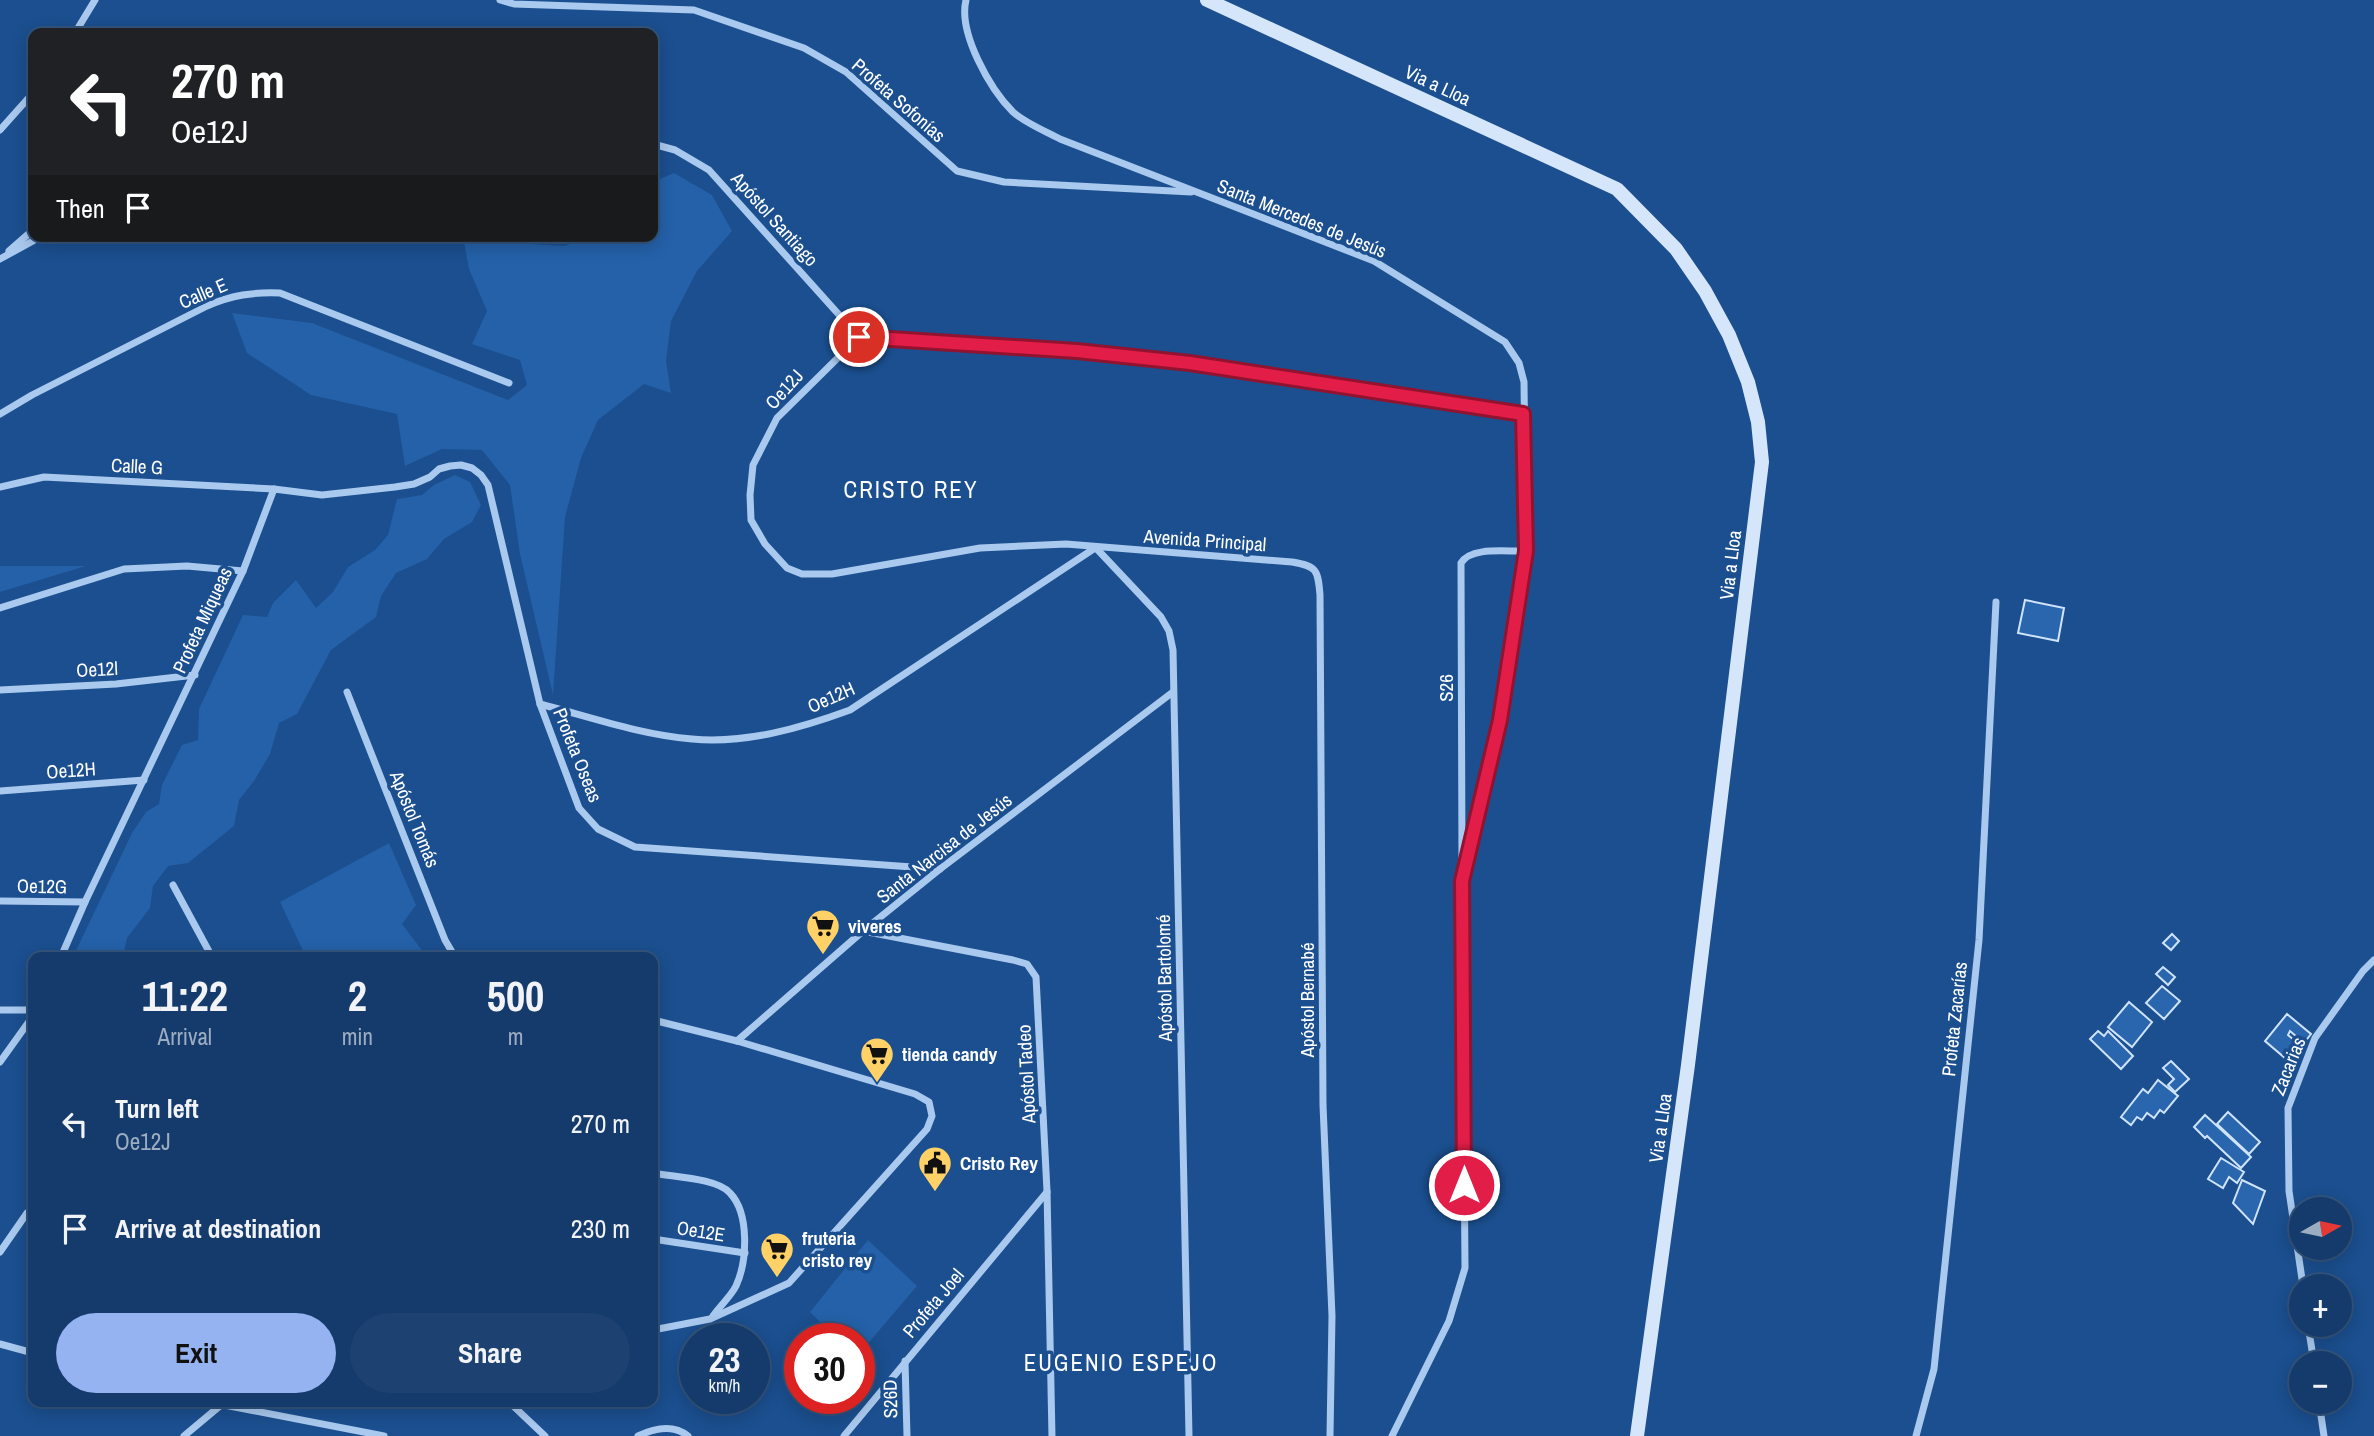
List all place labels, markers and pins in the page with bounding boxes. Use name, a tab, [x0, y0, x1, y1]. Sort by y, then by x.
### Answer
pin	[829, 307, 889, 367]
supermarket icon: viveres	[804, 907, 842, 956]
place label: viveres	[848, 913, 902, 939]
supermarket icon: tienda candy	[858, 1035, 896, 1084]
place label: tienda candy	[902, 1041, 998, 1067]
public building icon: Cristo Rey	[916, 1144, 954, 1193]
place label: Cristo Rey	[960, 1150, 1038, 1176]
place label: fruteria cristo rey	[802, 1225, 872, 1273]
supermarket icon: fruteria cristo rey	[758, 1230, 796, 1279]

